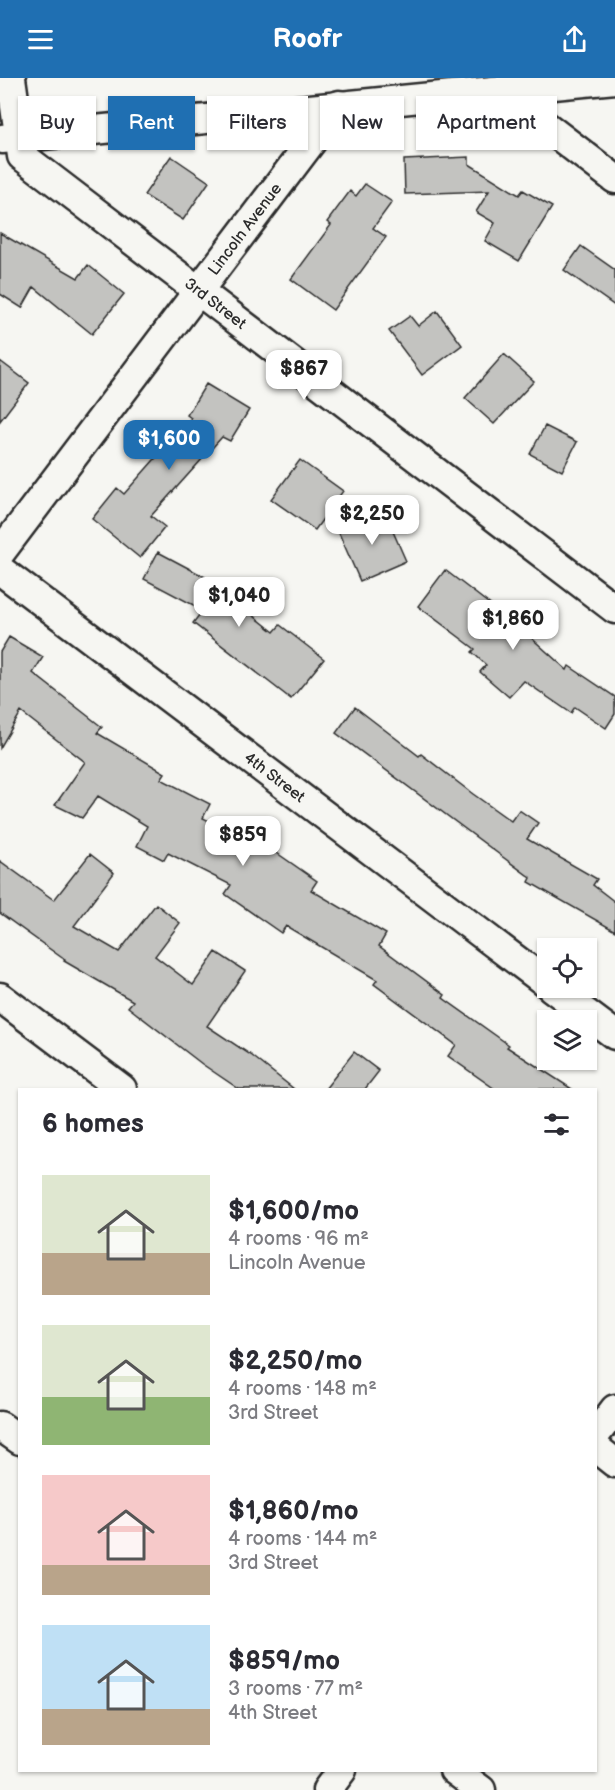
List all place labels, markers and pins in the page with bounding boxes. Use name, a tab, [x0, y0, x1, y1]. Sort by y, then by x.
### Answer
pin: $867	[268, 350, 340, 401]
pin: $1,600	[120, 420, 218, 471]
pin: $2,250	[323, 495, 421, 546]
pin: $1,040	[190, 577, 288, 628]
pin: $1,860	[464, 600, 562, 651]
pin: $859	[207, 816, 279, 867]

